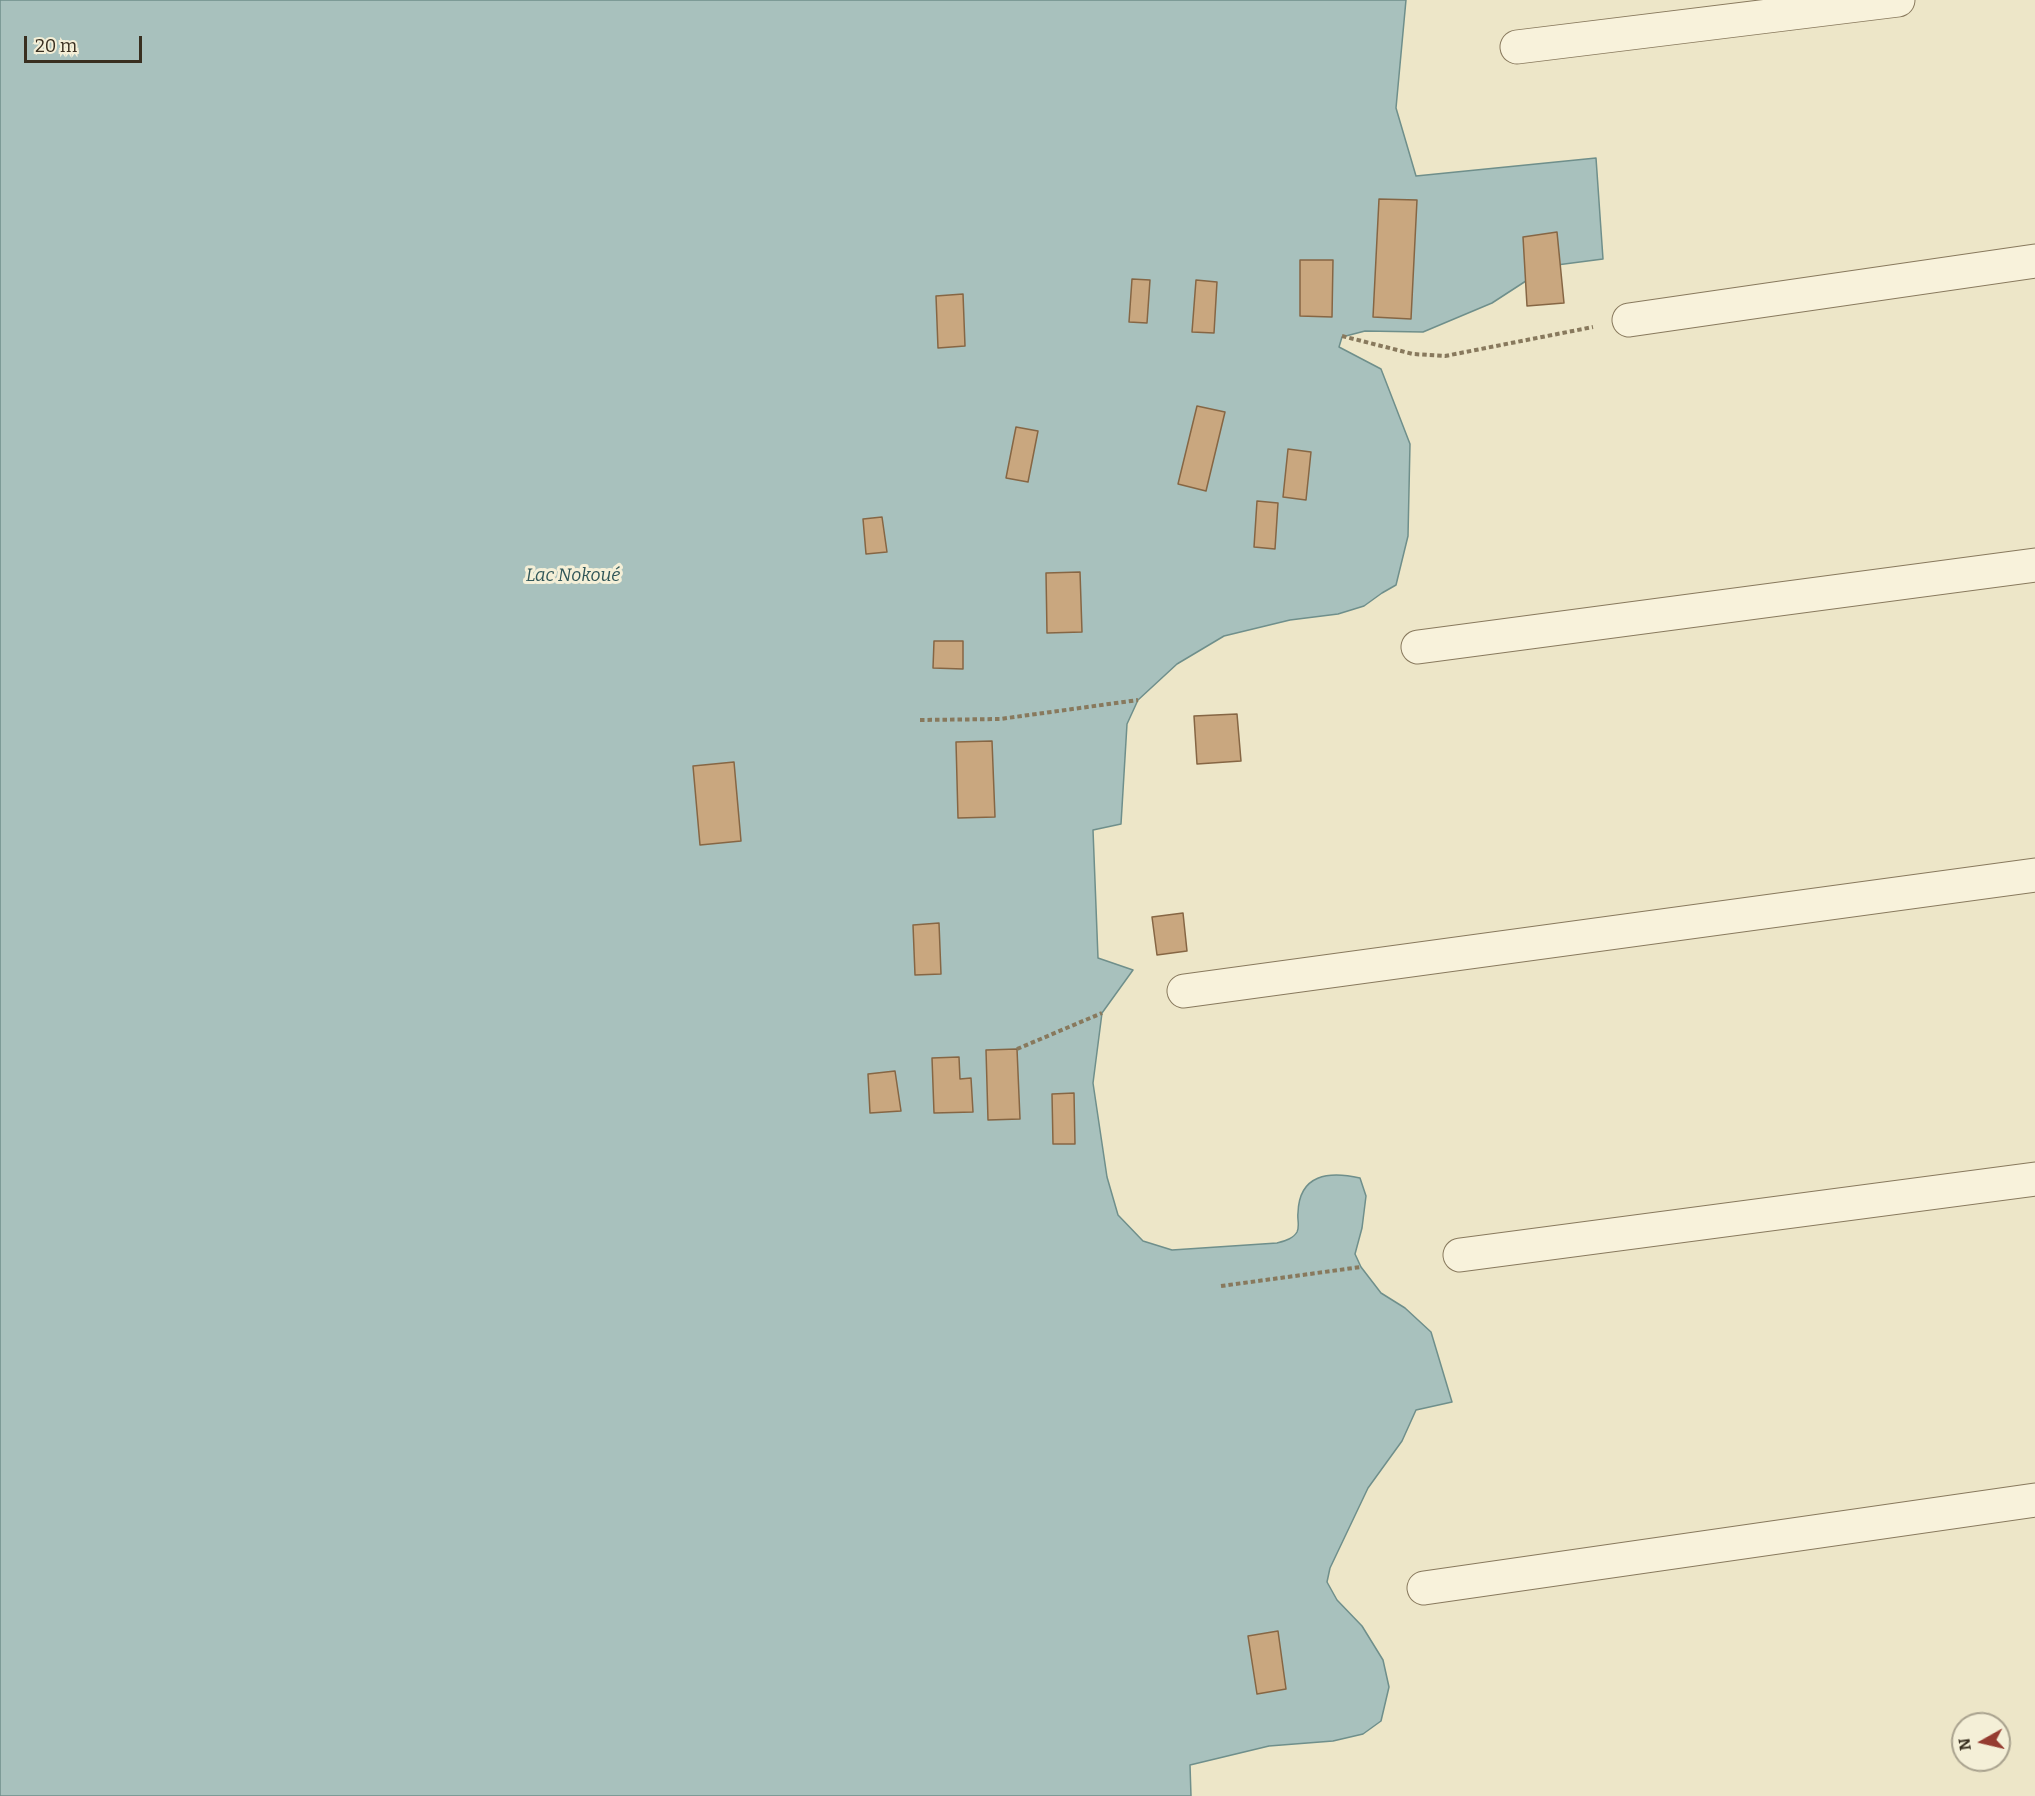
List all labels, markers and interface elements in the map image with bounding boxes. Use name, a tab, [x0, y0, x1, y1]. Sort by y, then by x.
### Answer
scale bar	[27, 24, 146, 62]
text: 20 m	[35, 35, 77, 57]
water label: Lac Nokoué	[526, 565, 620, 587]
north arrow	[1951, 1712, 2011, 1772]
text: N	[1954, 1737, 1975, 1752]

